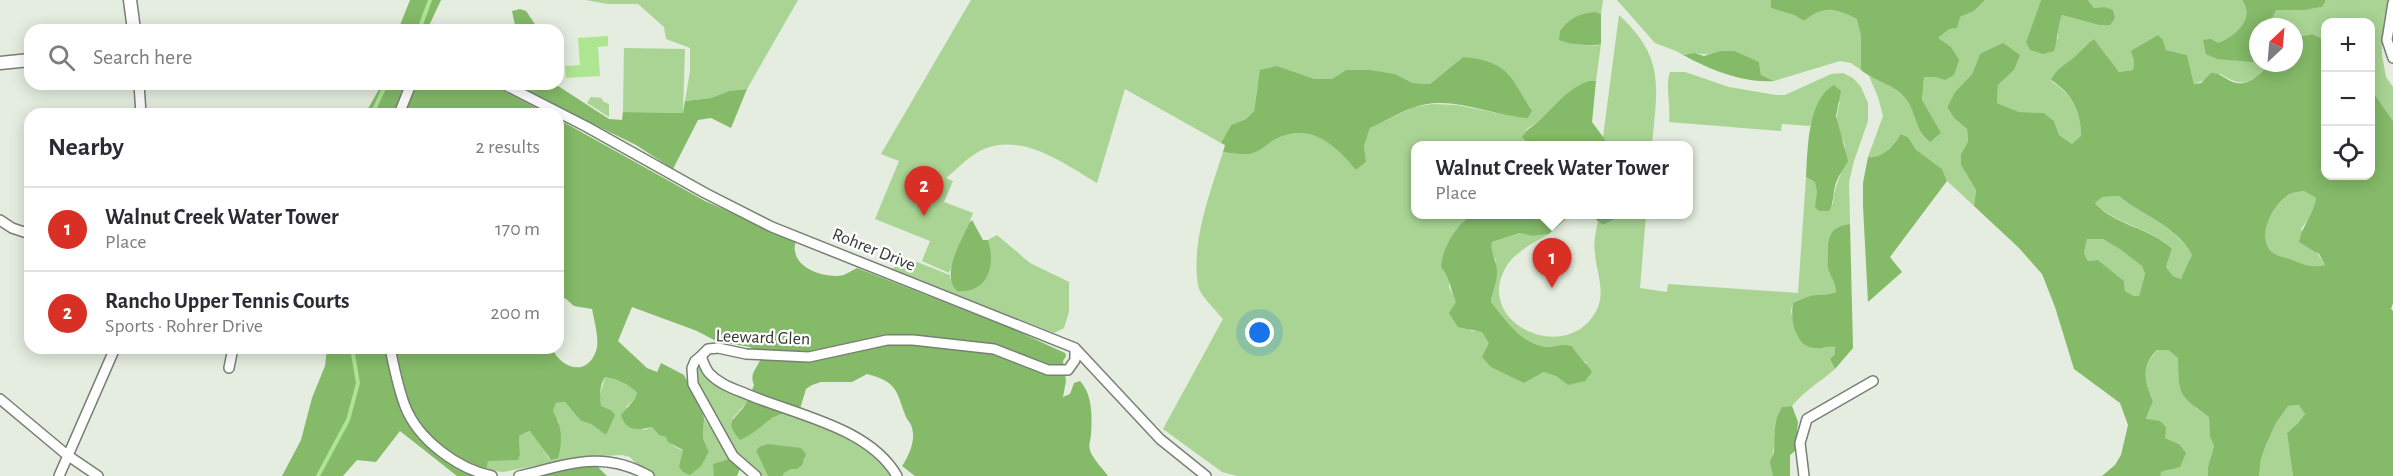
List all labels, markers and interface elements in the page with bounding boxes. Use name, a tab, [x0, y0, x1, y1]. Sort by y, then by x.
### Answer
north arrow	[2249, 18, 2303, 72]
map controls	[2321, 18, 2375, 180]
button: +	[2321, 18, 2375, 72]
search box	[24, 24, 564, 90]
icon: search	[45, 41, 78, 74]
text: Search here	[93, 46, 192, 68]
button: −	[2321, 72, 2375, 126]
button: locate	[2321, 126, 2375, 180]
text: Nearby	[48, 134, 124, 160]
text: 2 results	[476, 137, 540, 157]
popup	[1411, 141, 1693, 219]
text: Walnut Creek Water Tower	[1435, 157, 1669, 179]
pin: 2	[904, 166, 944, 216]
text: Place	[1435, 183, 1477, 203]
text: Walnut Creek Water Tower	[105, 206, 339, 228]
text: 1	[64, 219, 71, 239]
text: 170 m	[495, 219, 540, 239]
street label: Rohrer Drive	[830, 225, 918, 275]
text: Place	[105, 232, 146, 252]
pin: 1	[1532, 238, 1572, 288]
text: Rancho Upper Tennis Courts	[105, 290, 350, 312]
text: 2	[63, 303, 72, 323]
text: 200 m	[490, 303, 540, 323]
text: Sports · Rohrer Drive	[105, 316, 263, 336]
your location	[1245, 318, 1274, 347]
street label: Leeward Glen	[715, 327, 811, 349]

